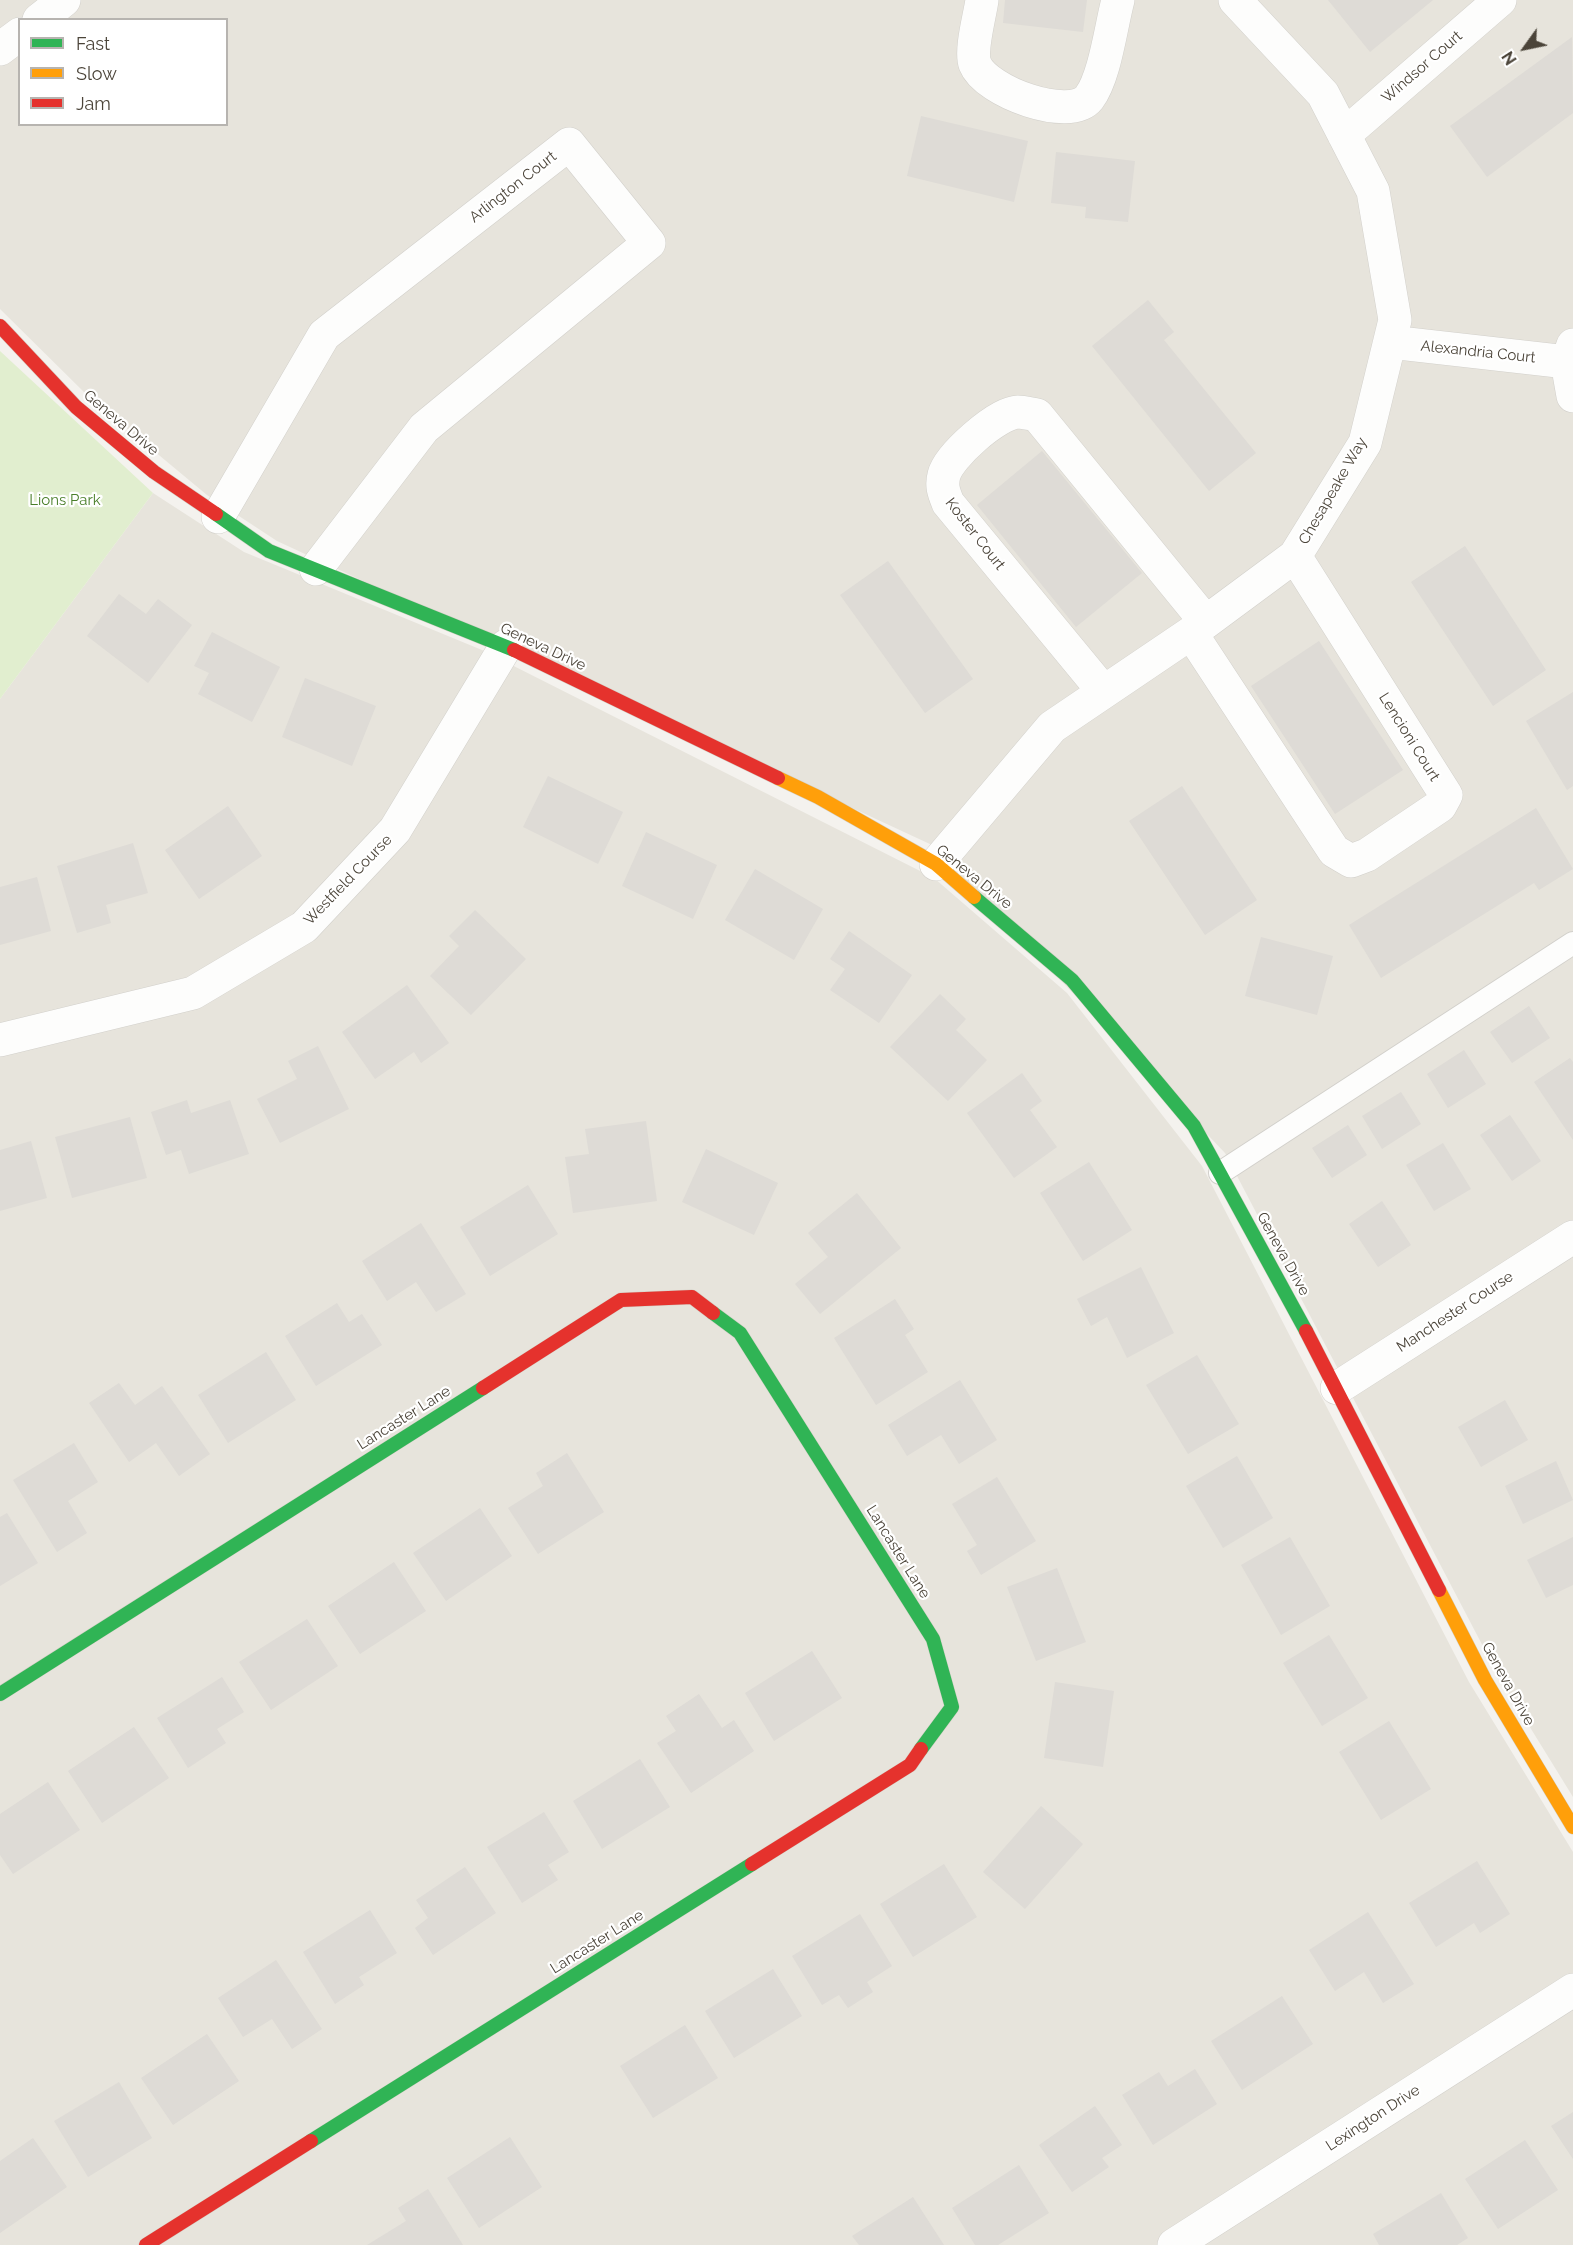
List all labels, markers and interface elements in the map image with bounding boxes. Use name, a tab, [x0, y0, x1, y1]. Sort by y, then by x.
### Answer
legend	[18, 18, 228, 126]
north arrow	[1495, 18, 1555, 78]
street label: Windsor Court	[1378, 27, 1466, 107]
text: Fast	[76, 33, 110, 54]
text: N	[1498, 48, 1521, 68]
text: Slow	[76, 63, 117, 84]
text: Jam	[76, 93, 111, 114]
street label: Arlington Court	[466, 147, 560, 227]
street label: Alexandria Court	[1420, 337, 1536, 367]
street label: Geneva Drive	[80, 386, 162, 460]
street label: Chesapeake Way	[1295, 434, 1371, 548]
park label: Lions Park	[29, 491, 101, 509]
street label: Koster Court	[941, 494, 1009, 574]
street label: Geneva Drive	[497, 619, 589, 675]
street label: Lencioni Court	[1375, 689, 1443, 785]
street label: Westfield Course	[300, 831, 396, 929]
street label: Geneva Drive	[932, 841, 1016, 913]
street label: Geneva Drive	[1253, 1209, 1313, 1299]
street label: Manchester Course	[1393, 1268, 1517, 1356]
street label: Lancaster Lane	[354, 1382, 454, 1454]
street label: Lancaster Lane	[862, 1502, 934, 1602]
street label: Geneva Drive	[1478, 1639, 1538, 1729]
street label: Lancaster Lane	[547, 1906, 647, 1978]
street label: Lexington Drive	[1323, 2081, 1423, 2155]

